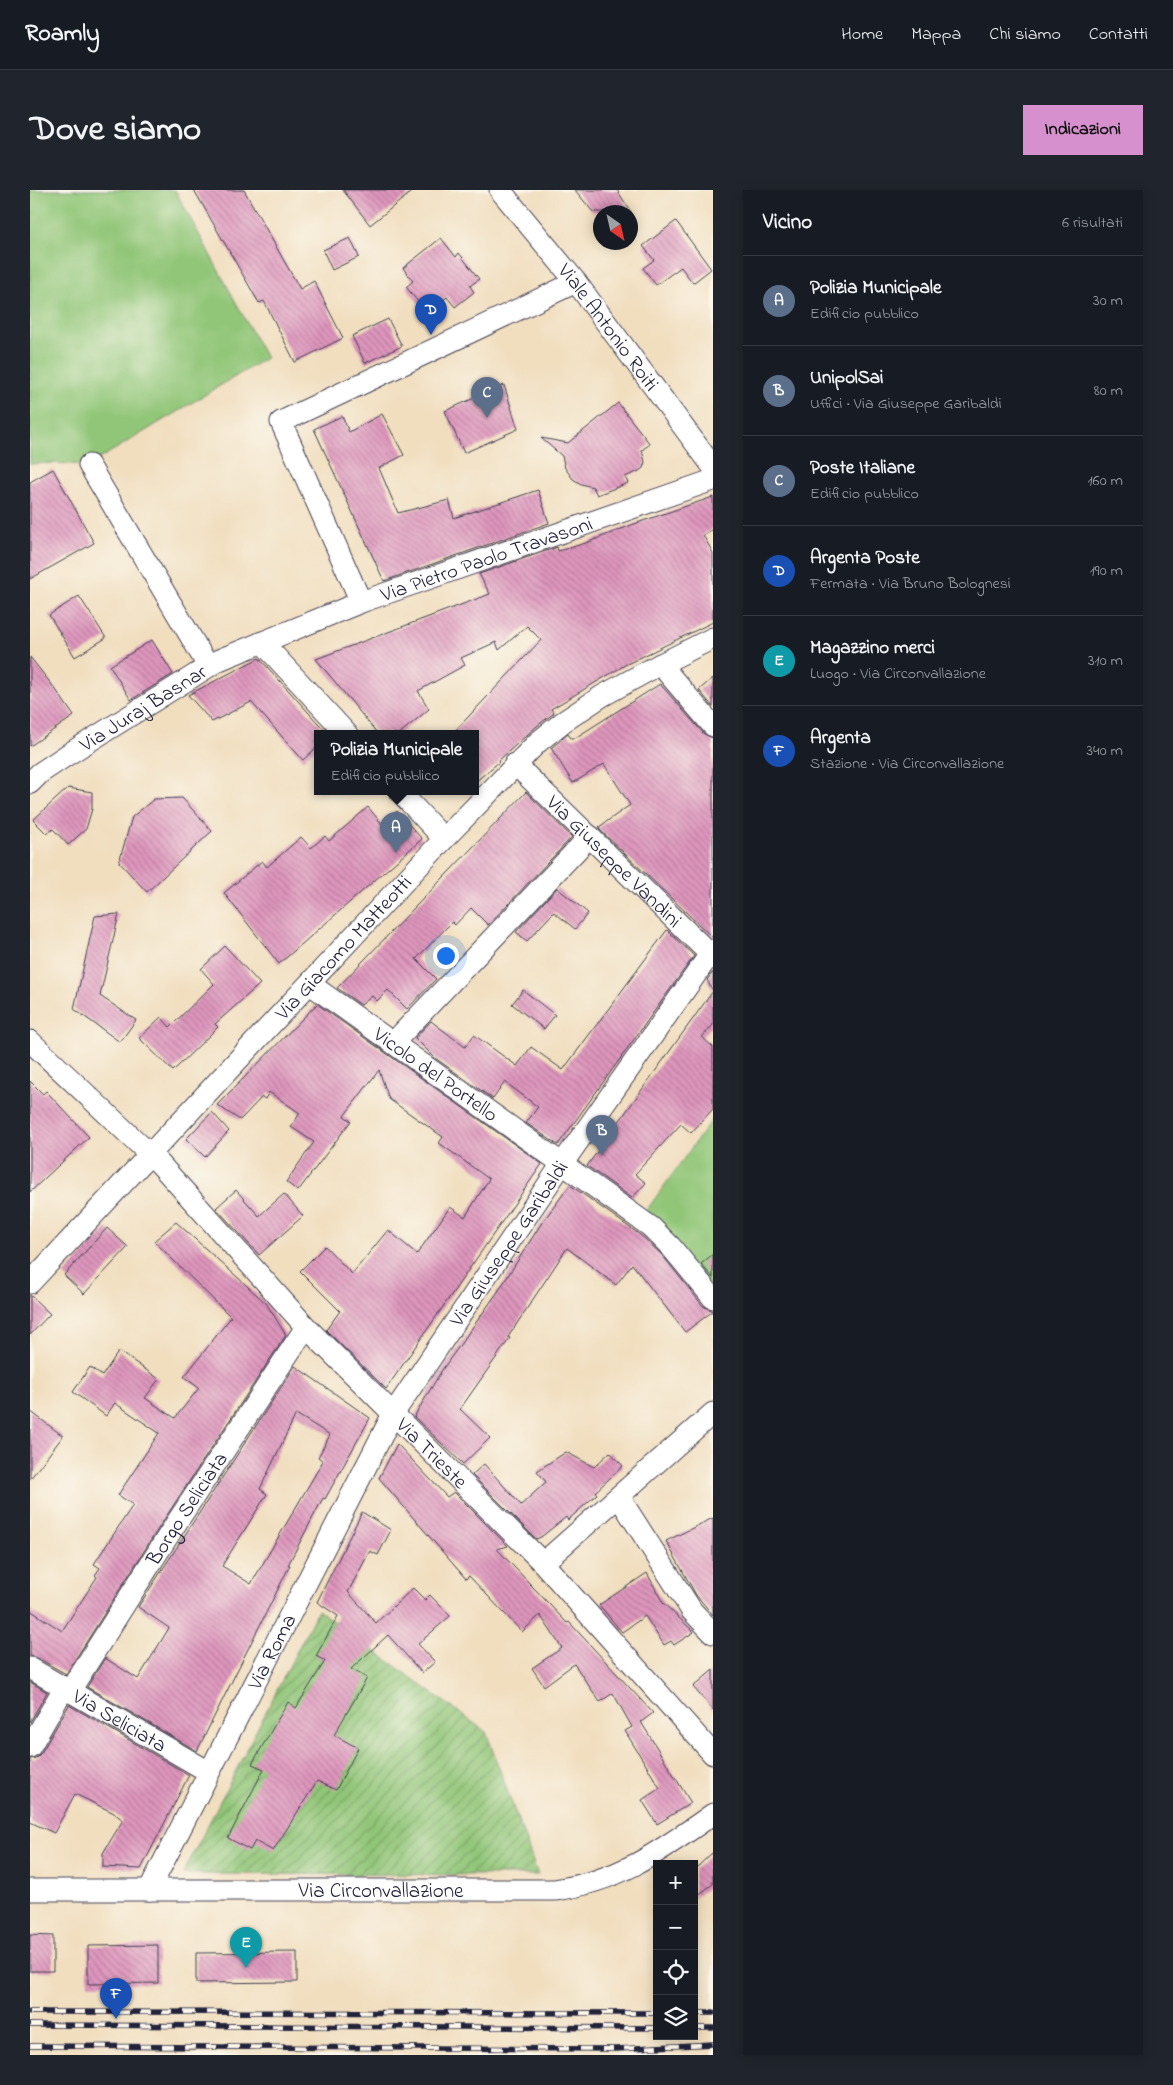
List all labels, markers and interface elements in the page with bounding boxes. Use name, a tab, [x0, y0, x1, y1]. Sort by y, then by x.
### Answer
text: Roamly	[25, 17, 100, 52]
text: Home	[841, 22, 883, 48]
text: Mappa	[911, 22, 961, 48]
text: Chi siamo	[989, 22, 1061, 48]
text: Contatti	[1089, 22, 1148, 48]
text: Dove siamo	[30, 105, 201, 156]
button: Indicazioni	[1023, 105, 1143, 155]
north arrow	[593, 205, 638, 250]
text: Vicino	[763, 208, 812, 238]
text: 6 risultati	[1062, 211, 1123, 235]
street label: Viale Antonio Roiti	[549, 257, 665, 398]
text: Polizia Municipale	[810, 275, 941, 302]
text: A	[774, 289, 784, 313]
text: 30 m	[1093, 289, 1123, 313]
pin: D	[415, 294, 447, 335]
text: Edificio pubblico	[810, 302, 919, 326]
text: UnipolSai	[810, 365, 884, 392]
pin: C	[471, 377, 503, 418]
text: B	[774, 379, 784, 403]
text: 80 m	[1094, 379, 1123, 403]
text: Uffici · Via Giuseppe Garibaldi	[810, 392, 1002, 416]
text: Poste Italiane	[810, 455, 915, 482]
text: C	[775, 469, 783, 493]
text: 160 m	[1088, 469, 1123, 493]
text: Edificio pubblico	[810, 482, 919, 506]
street label: Via Pietro Paolo Travasoni	[376, 510, 597, 611]
text: Argenta Poste	[810, 545, 920, 572]
text: D	[773, 559, 785, 583]
text: 190 m	[1090, 559, 1123, 583]
text: Fermata · Via Bruno Bolognesi	[810, 572, 1011, 596]
text: Magazzino merci	[810, 635, 935, 662]
text: E	[774, 649, 784, 673]
text: 310 m	[1088, 649, 1123, 673]
street label: Via Juraj Basnar	[74, 658, 214, 761]
text: Luogo · Via Circonvallazione	[810, 662, 986, 686]
text: Argenta	[810, 725, 871, 752]
popup	[314, 730, 479, 795]
text: Polizia Municipale	[331, 737, 462, 764]
text: F	[774, 739, 784, 763]
text: 340 m	[1086, 739, 1123, 763]
text: Stazione · Via Circonvallazione	[810, 752, 1004, 776]
text: Edificio pubblico	[331, 764, 440, 788]
street label: Via Giuseppe Vandini	[538, 788, 688, 936]
pin: A	[380, 812, 412, 853]
street label: Via Giacomo Matteotti	[268, 869, 420, 1029]
your location	[433, 943, 459, 969]
street label: Vicolo del Portello	[366, 1020, 504, 1130]
pin: B	[586, 1115, 618, 1156]
street label: Via Giuseppe Garibaldi	[443, 1156, 577, 1334]
street label: Via Trieste	[388, 1411, 474, 1497]
street label: Borgo Seliciata	[139, 1447, 236, 1573]
street label: Via Roma	[241, 1609, 305, 1696]
street label: Via Seliciata	[65, 1682, 172, 1761]
map controls	[653, 1860, 698, 2040]
button: +	[653, 1860, 698, 1905]
street label: Via Circonvallazione	[298, 1877, 464, 1907]
button: −	[653, 1905, 698, 1950]
pin: E	[230, 1927, 262, 1968]
button: locate	[653, 1950, 698, 1995]
pin: F	[100, 1978, 132, 2019]
button: layers	[653, 1995, 698, 2040]

